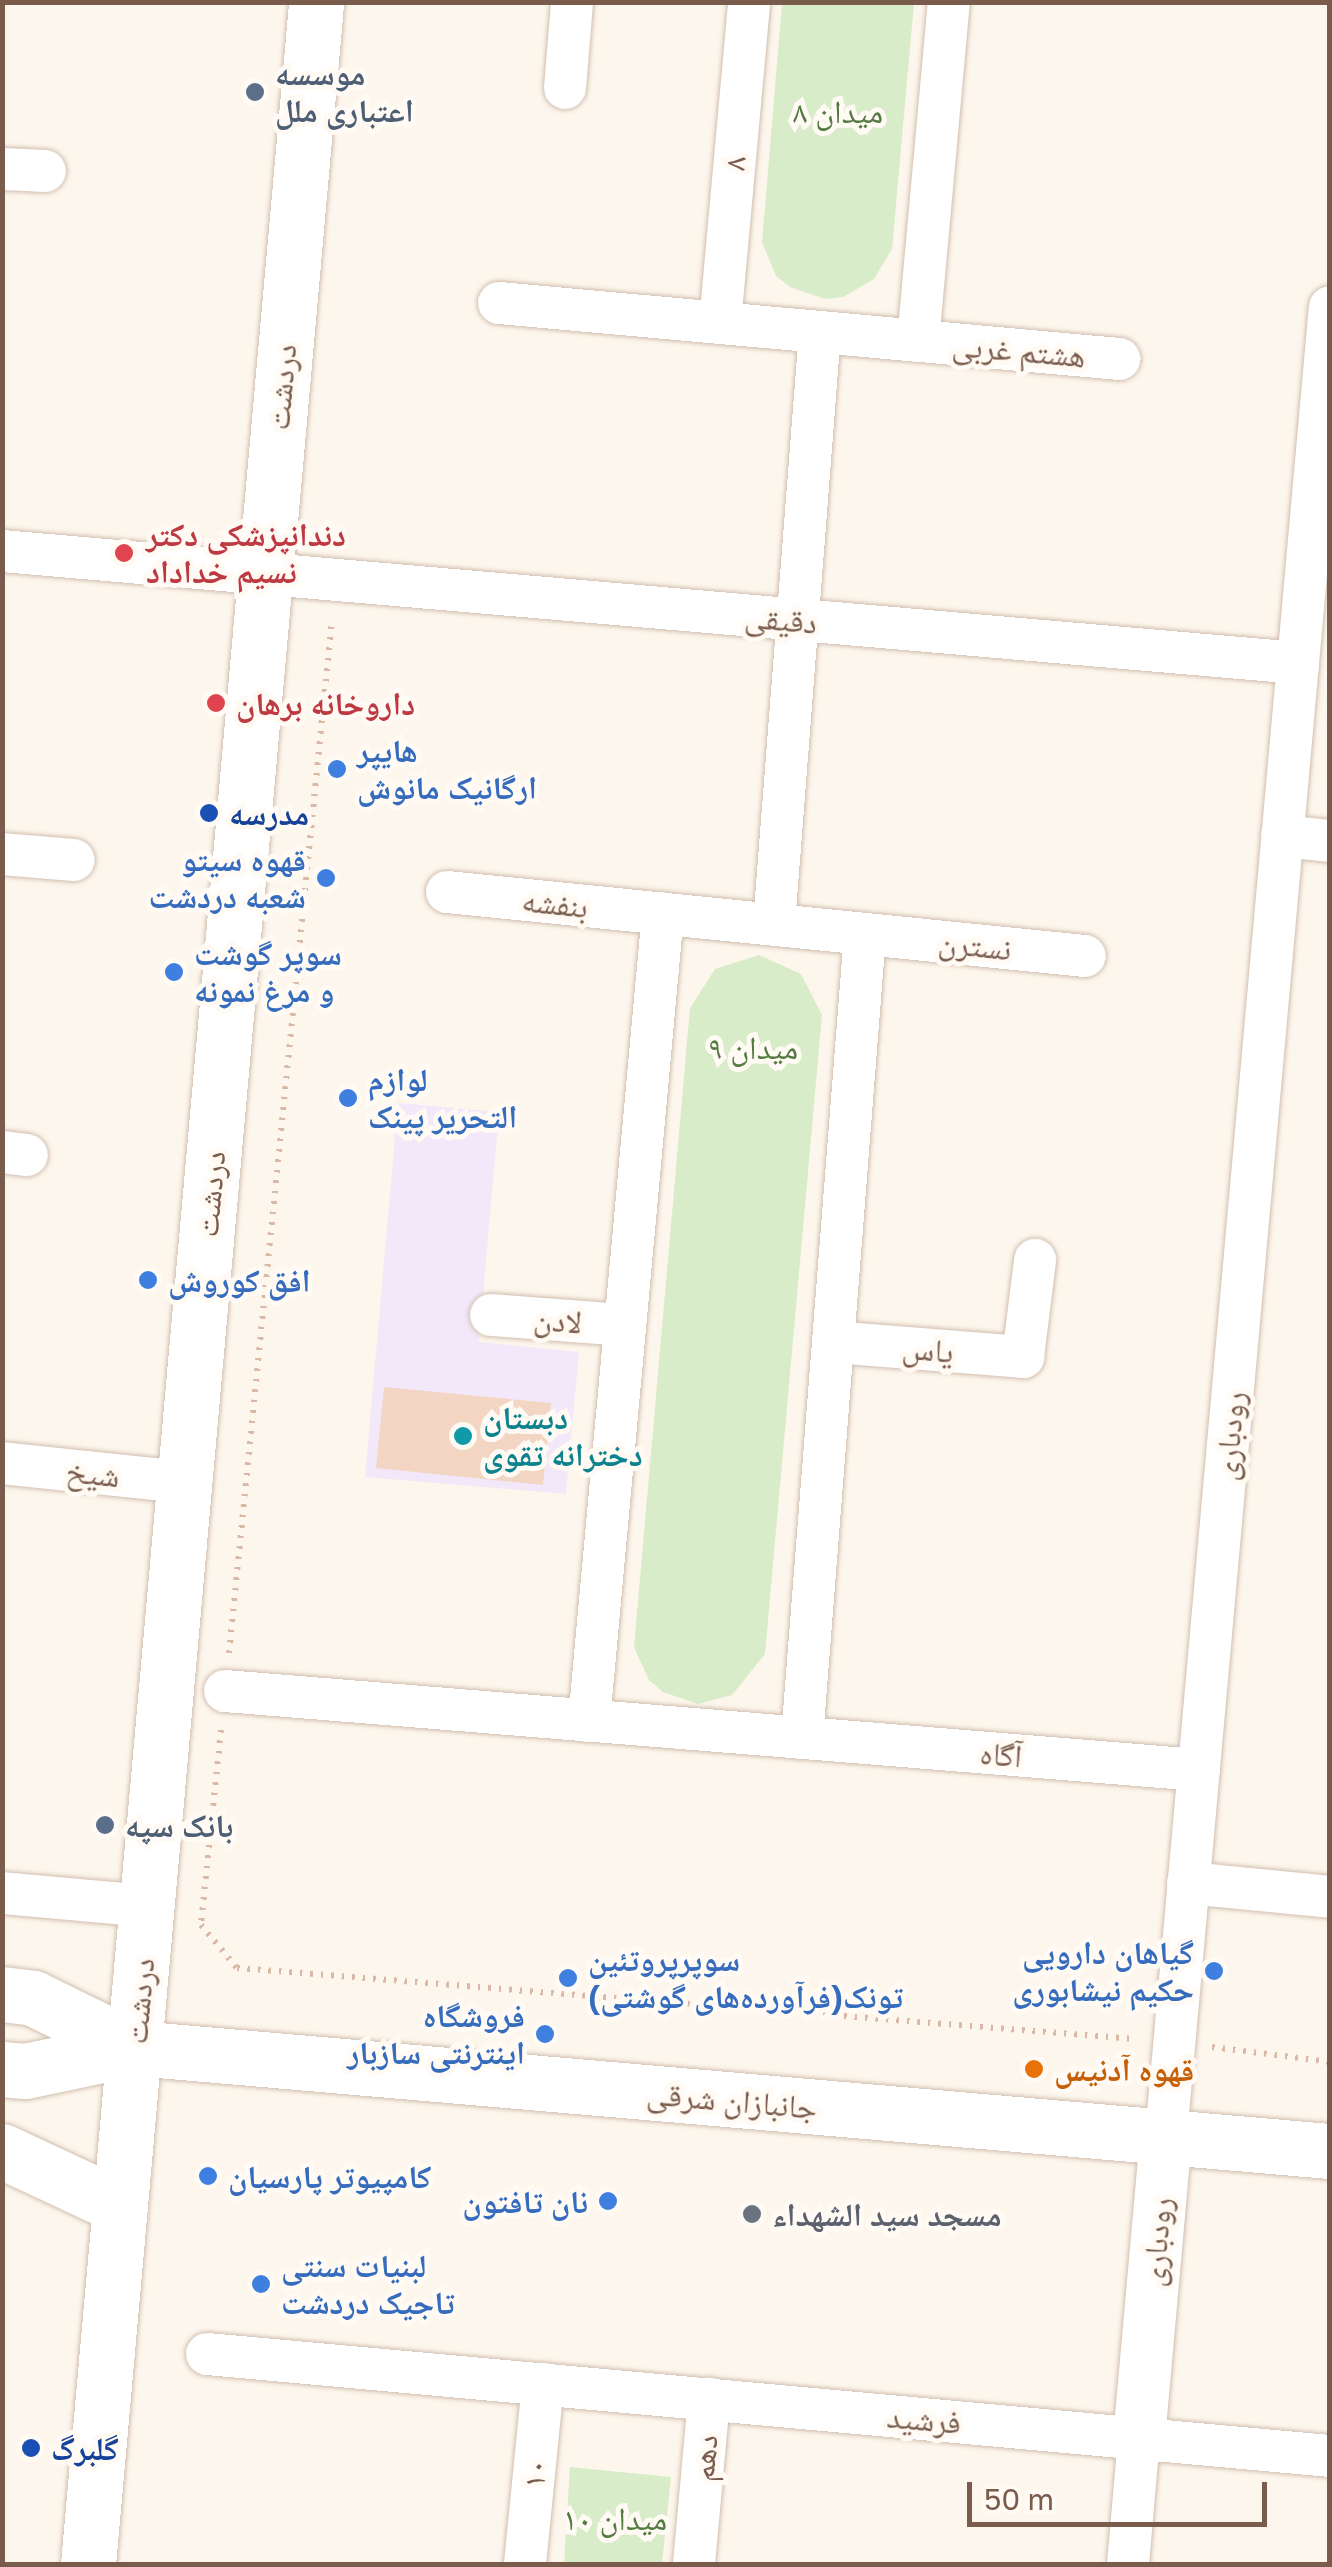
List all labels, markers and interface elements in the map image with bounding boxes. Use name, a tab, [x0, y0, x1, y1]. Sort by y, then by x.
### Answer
place label: موسسه اعتباری ملل	[275, 55, 414, 130]
marker: موسسه اعتباری ملل	[244, 81, 266, 103]
park label: میدان ۸	[793, 92, 883, 130]
street label: ۸	[714, 154, 754, 172]
street label: هشتم غربی	[951, 325, 1087, 375]
street label: دردشت	[258, 342, 304, 432]
place label: دندانپزشکی دکتر نسیم خداداد	[146, 516, 346, 591]
marker: دندانپزشکی دکتر نسیم خداداد	[111, 540, 137, 566]
street label: دقیقی	[743, 597, 819, 641]
place label: داروخانه برهان	[236, 684, 415, 722]
marker: داروخانه برهان	[205, 692, 227, 714]
place label: هایپر ارگانیک مانوش	[357, 732, 537, 807]
marker: هایپر ارگانیک مانوش	[326, 758, 348, 780]
place label: مدرسه	[229, 794, 309, 832]
marker: مدرسه	[198, 802, 220, 824]
place label: قهوه سیتو شعبه دردشت	[149, 841, 306, 916]
marker: قهوه سیتو شعبه دردشت	[315, 867, 337, 889]
street label: بنفشه	[520, 880, 590, 926]
street label: نسترن	[937, 922, 1013, 968]
place label: سوپر گوشت و مرغ نمونه	[194, 935, 342, 1010]
marker: سوپر گوشت و مرغ نمونه	[163, 961, 185, 983]
park label: میدان ۹	[708, 1028, 798, 1066]
place label: لوازم التحریر پینک	[368, 1061, 517, 1136]
marker: لوازم التحریر پینک	[337, 1087, 359, 1109]
street label: دردشت	[187, 1149, 233, 1239]
place label: افق کوروش	[168, 1261, 311, 1299]
marker: افق کوروش	[137, 1269, 159, 1291]
street label: لادن	[532, 1299, 584, 1341]
street label: یاس	[901, 1328, 955, 1370]
street label: رودباری	[1206, 1390, 1252, 1482]
place label: دبستان دخترانه تقوی	[483, 1399, 643, 1474]
marker: دبستان دخترانه تقوی	[452, 1425, 474, 1447]
street label: شیخ	[64, 1451, 122, 1495]
street label: آگاه	[978, 1733, 1024, 1775]
place label: بانک سپه	[125, 1806, 233, 1844]
marker: بانک سپه	[94, 1814, 116, 1836]
place label: گیاهان دارویی حکیم نیشابوری	[1012, 1934, 1194, 2009]
place label: سوپرپروتئین تونک(فرآورده‌های گوشتی)	[588, 1941, 903, 2016]
street label: دردشت	[116, 1956, 162, 2046]
marker: گیاهان دارویی حکیم نیشابوری	[1203, 1960, 1225, 1982]
marker: سوپرپروتئین تونک(فرآورده‌های گوشتی)	[557, 1967, 579, 1989]
place label: فروشگاه اینترنتی سازبار	[347, 1997, 525, 2072]
marker: فروشگاه اینترنتی سازبار	[534, 2023, 556, 2045]
place label: قهوه آدنیس	[1054, 2050, 1194, 2088]
marker: قهوه آدنیس	[1023, 2058, 1045, 2080]
street label: جانبازان شرقی	[645, 2073, 819, 2127]
place label: کامپیوتر پارسیان	[228, 2157, 432, 2195]
marker: کامپیوتر پارسیان	[197, 2165, 219, 2187]
place label: نان تافتون	[462, 2182, 588, 2220]
marker: نان تافتون	[597, 2190, 619, 2212]
place label: مسجد سید الشهداء	[772, 2195, 1002, 2233]
street label: رودباری	[1133, 2196, 1179, 2288]
marker: مسجد سید الشهداء	[741, 2203, 763, 2225]
place label: لبنیات سنتی تاجیک دردشت	[281, 2247, 455, 2322]
marker: لبنیات سنتی تاجیک دردشت	[250, 2273, 272, 2295]
street label: فرشید	[885, 2397, 963, 2441]
place label: گلبرگ	[51, 2429, 119, 2467]
street label: دهم	[683, 2433, 725, 2483]
marker: گلبرگ	[20, 2437, 42, 2459]
street label: ۱۰	[514, 2458, 554, 2490]
scale bar	[972, 2462, 1272, 2524]
text: 50 m	[984, 2481, 1054, 2517]
park label: میدان ۱۰	[563, 2499, 667, 2537]

